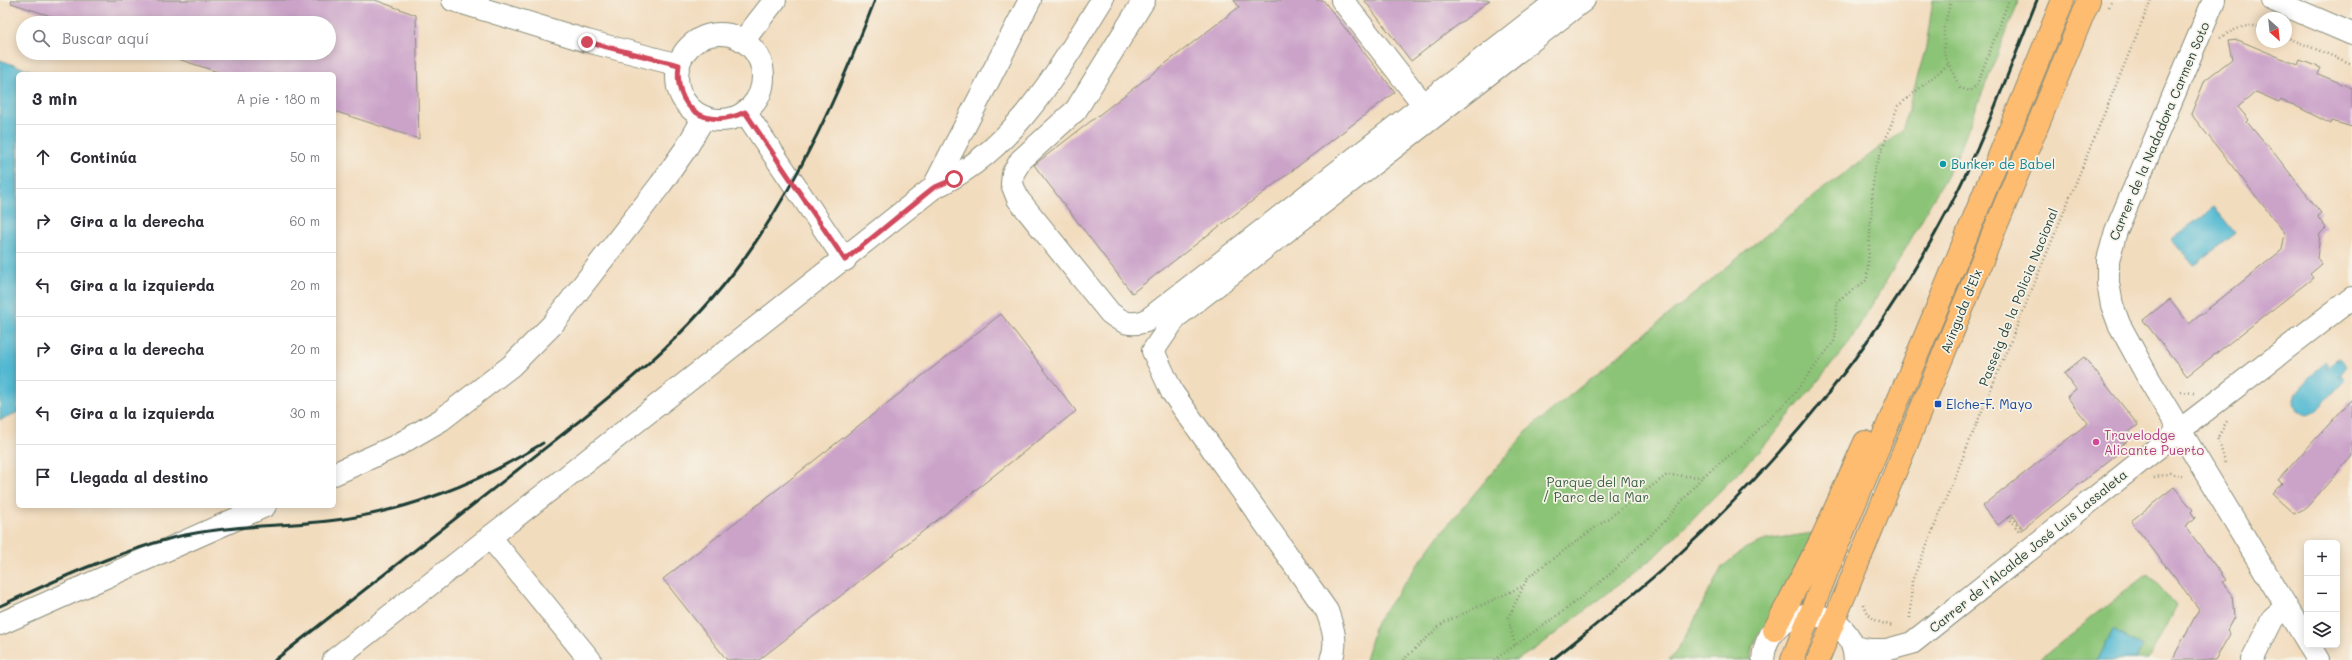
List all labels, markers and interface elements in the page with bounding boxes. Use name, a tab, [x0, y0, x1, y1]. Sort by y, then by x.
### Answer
north arrow	[2256, 12, 2292, 48]
search box	[16, 16, 336, 60]
street label: Carrer de la Nadadora Carmen Soto	[2105, 19, 2213, 243]
icon: search	[30, 27, 52, 49]
text: Buscar aquí	[62, 28, 149, 48]
route end	[578, 33, 596, 51]
text: 3 min	[32, 87, 77, 109]
text: A pie · 180 m	[237, 90, 320, 107]
icon: ahead	[32, 146, 54, 168]
text: Continúa	[70, 147, 137, 167]
text: 50 m	[290, 148, 320, 165]
place label: Bunker de Babel	[1951, 155, 2055, 172]
marker: Bunker de Babel	[1938, 159, 1948, 169]
route start	[945, 170, 963, 188]
street label: Passeig de la Policia Nacional	[1974, 205, 2061, 388]
icon: right	[32, 210, 54, 232]
text: Gira a la derecha	[70, 211, 204, 231]
text: 60 m	[290, 212, 320, 229]
street label: Avinguda d'Elx	[1936, 266, 1985, 355]
icon: left	[32, 274, 54, 296]
text: Gira a la izquierda	[70, 275, 215, 295]
text: 20 m	[290, 276, 320, 293]
icon: right	[32, 338, 54, 360]
text: Gira a la derecha	[70, 339, 204, 359]
text: 20 m	[290, 340, 320, 357]
place label: Elche-F. Mayo	[1946, 395, 2032, 412]
marker: Elche-F. Mayo	[1933, 399, 1943, 409]
icon: left	[32, 402, 54, 424]
text: Gira a la izquierda	[70, 403, 215, 423]
text: 30 m	[290, 404, 320, 421]
place label: Travelodge Alicante Puerto	[2104, 426, 2204, 458]
marker: Travelodge Alicante Puerto	[2091, 437, 2101, 447]
street label: Carrer de l'Alcalde José Luis Lassaleta	[1925, 465, 2130, 636]
icon: arrive	[32, 466, 54, 488]
text: Llegada al destino	[70, 467, 208, 487]
park label: Parque del Mar / Parc de la Mar	[1543, 473, 1649, 505]
map controls	[2304, 540, 2340, 648]
button: +	[2304, 540, 2340, 576]
button: −	[2304, 576, 2340, 612]
button: layers	[2304, 612, 2340, 648]

